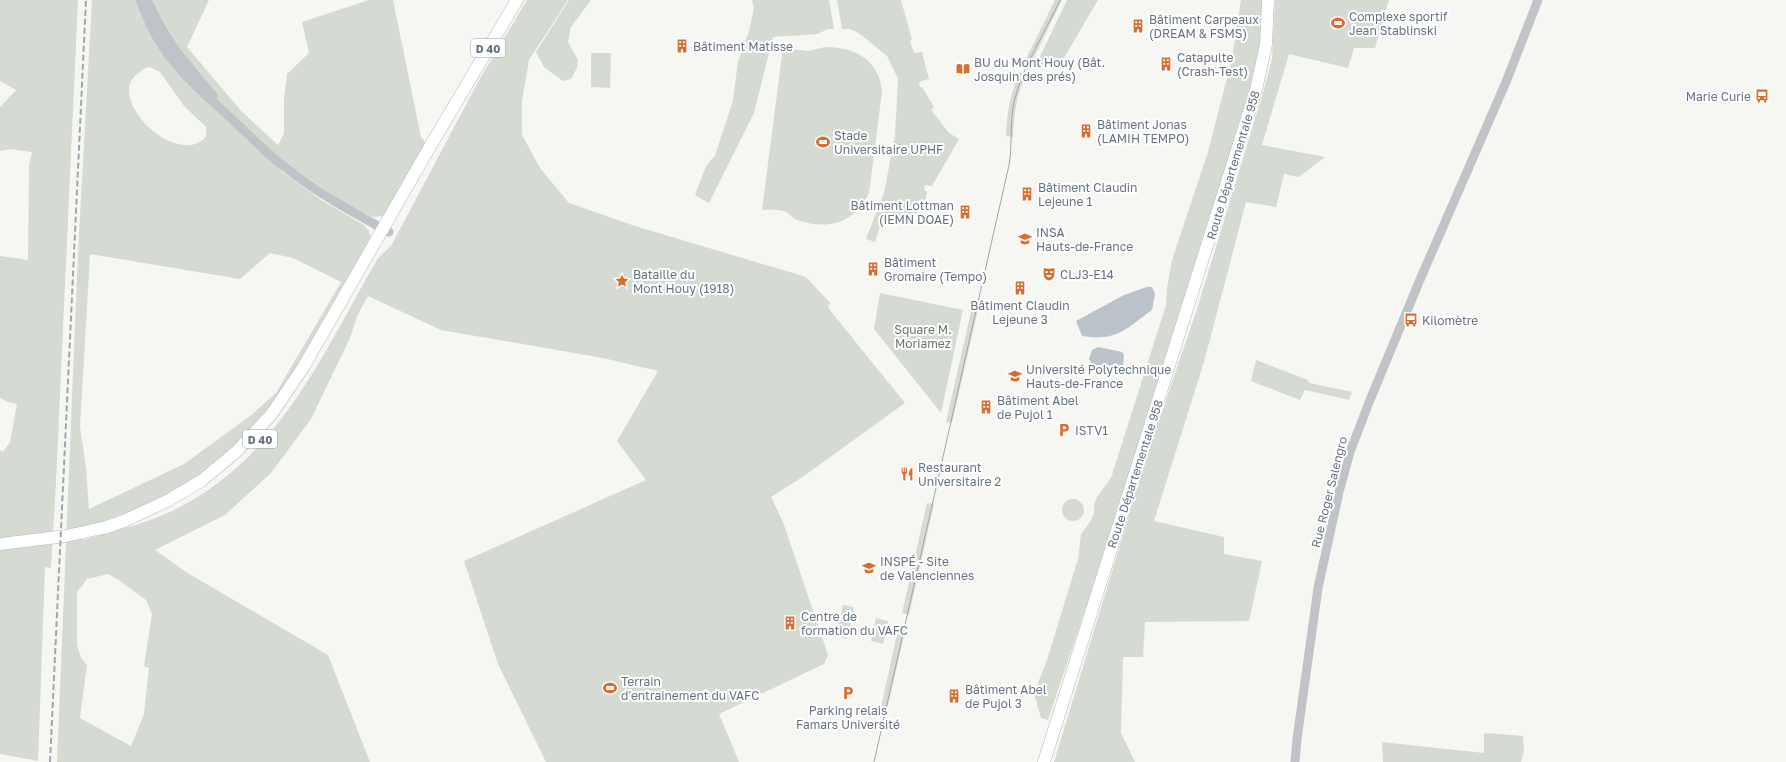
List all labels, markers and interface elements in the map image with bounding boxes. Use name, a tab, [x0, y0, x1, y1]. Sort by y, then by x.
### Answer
place label: Complexe sportif Jean Stablinski	[1349, 9, 1448, 38]
place label: Bâtiment Carpeaux (DREAM & FSMS)	[1149, 12, 1259, 41]
sports icon: Complexe sportif Jean Stablinski	[1330, 15, 1346, 31]
building icon: Bâtiment Carpeaux (DREAM & FSMS)	[1130, 18, 1146, 34]
building icon: Bâtiment Matisse	[674, 38, 690, 54]
road number: D 40	[471, 39, 505, 57]
place label: Bâtiment Matisse	[693, 39, 793, 54]
place label: Catapulte (Crash-Test)	[1177, 50, 1248, 79]
place label: BU du Mont Houy (Bât. Josquin des prés)	[974, 55, 1105, 84]
building icon: Catapulte (Crash-Test)	[1158, 56, 1174, 72]
library icon: BU du Mont Houy (Bât. Josquin des prés)	[955, 61, 971, 77]
bus stop icon: Marie Curie	[1754, 88, 1770, 104]
street label: Route Départementale 958	[1203, 89, 1263, 241]
place label: Marie Curie	[1686, 89, 1751, 104]
place label: Bâtiment Jonas (LAMIH TEMPO)	[1097, 117, 1189, 146]
building icon: Bâtiment Jonas (LAMIH TEMPO)	[1078, 123, 1094, 139]
place label: Stade Universitaire UPHF	[834, 128, 943, 157]
sports icon: Stade Universitaire UPHF	[815, 134, 831, 150]
place label: Bâtiment Claudin Lejeune 1	[1038, 180, 1137, 209]
building icon: Bâtiment Claudin Lejeune 1	[1019, 186, 1035, 202]
place label: Bâtiment Lottman (IEMN DOAE)	[850, 198, 954, 227]
building icon: Bâtiment Lottman (IEMN DOAE)	[957, 204, 973, 220]
place label: INSA Hauts-de-France	[1036, 225, 1133, 254]
school or university icon: INSA Hauts-de-France	[1017, 231, 1033, 247]
place label: Bâtiment Gromaire (Tempo)	[884, 255, 987, 284]
building icon: Bâtiment Gromaire (Tempo)	[865, 261, 881, 277]
theatre icon: CLJ3-E14	[1041, 266, 1057, 282]
place label: Bataille du Mont Houy (1918)	[633, 267, 734, 296]
place label: CLJ3-E14	[1060, 267, 1114, 282]
place icon: Bataille du Mont Houy (1918)	[614, 273, 630, 289]
building icon: Bâtiment Claudin Lejeune 3	[1012, 280, 1028, 296]
place label: Bâtiment Claudin Lejeune 3	[970, 298, 1070, 327]
bus stop icon: Kilomètre	[1403, 312, 1419, 328]
place label: Kilomètre	[1422, 313, 1478, 328]
park label: Square M. Moriamez	[894, 322, 952, 351]
place label: Université Polytechnique Hauts-de-France	[1026, 362, 1171, 391]
school or university icon: Université Polytechnique Hauts-de-France	[1007, 368, 1023, 384]
place label: Bâtiment Abel de Pujol 1	[997, 393, 1079, 422]
street label: Route Départementale 958	[1104, 398, 1166, 550]
building icon: Bâtiment Abel de Pujol 1	[978, 399, 994, 415]
parking icon: ISTV1	[1056, 422, 1072, 438]
place label: ISTV1	[1075, 423, 1108, 438]
road number: D 40	[243, 430, 277, 448]
street label: Rue Roger Salengro	[1308, 435, 1350, 549]
place label: Restaurant Universitaire 2	[918, 460, 1001, 489]
restaurant icon: Restaurant Universitaire 2	[899, 466, 915, 482]
place label: INSPÉ - Site de Valenciennes	[880, 554, 974, 583]
school or university icon: INSPÉ - Site de Valenciennes	[861, 560, 877, 576]
place label: Centre de formation du VAFC	[801, 609, 908, 638]
building icon: Centre de formation du VAFC	[782, 615, 798, 631]
place label: Terrain d'entrainement du VAFC	[621, 674, 759, 703]
sports icon: Terrain d'entrainement du VAFC	[602, 680, 618, 696]
place label: Bâtiment Abel de Pujol 3	[965, 682, 1047, 711]
parking icon: Parking relais Famars Université	[840, 685, 856, 701]
building icon: Bâtiment Abel de Pujol 3	[946, 688, 962, 704]
place label: Parking relais Famars Université	[796, 703, 900, 732]

